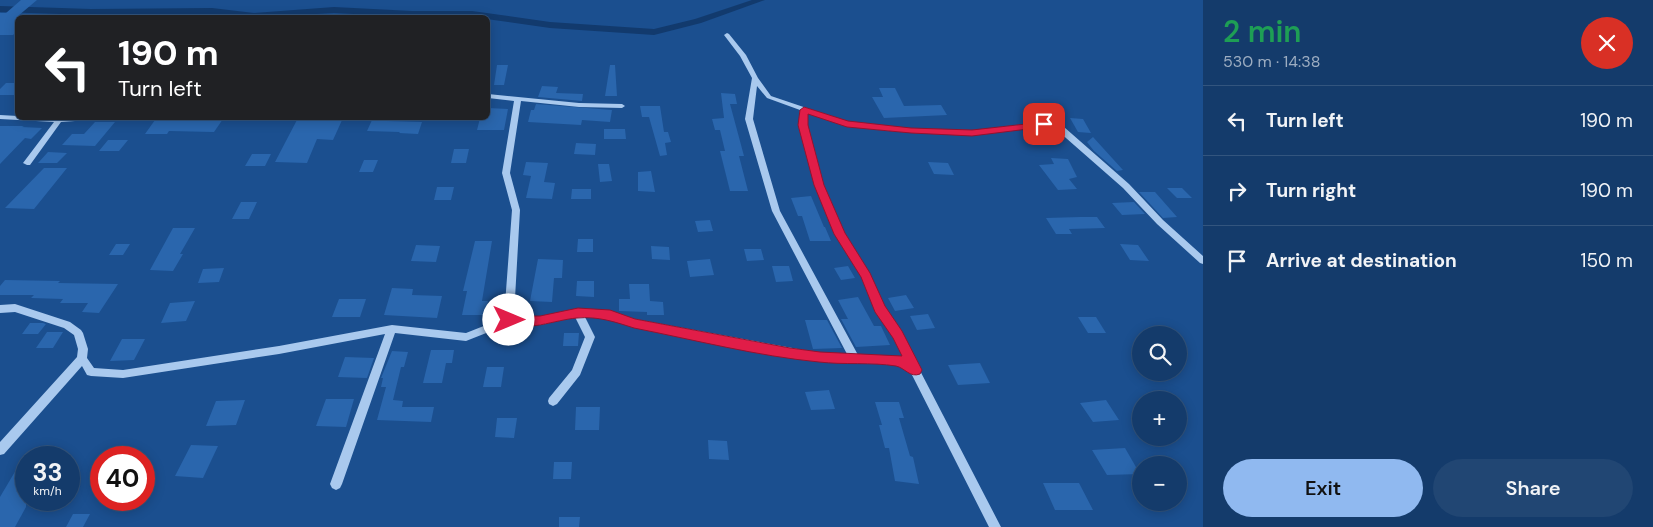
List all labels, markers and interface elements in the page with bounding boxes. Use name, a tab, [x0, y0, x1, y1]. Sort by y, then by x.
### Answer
text: 2 min	[1223, 12, 1301, 51]
button: close	[1581, 17, 1633, 69]
text: 190 m	[118, 30, 219, 76]
icon: left	[35, 35, 100, 100]
text: 530 m · 14:38	[1223, 51, 1320, 72]
text: Turn left	[118, 74, 202, 103]
pin	[1023, 103, 1065, 145]
icon: left	[1223, 107, 1251, 135]
text: Turn left	[1266, 108, 1344, 133]
text: 190 m	[1580, 108, 1633, 133]
icon: arrive	[1030, 110, 1058, 138]
icon: right	[1223, 177, 1251, 205]
text: Turn right	[1266, 178, 1356, 203]
text: 190 m	[1580, 178, 1633, 203]
icon: arrive	[1223, 247, 1251, 275]
text: Arrive at destination	[1266, 248, 1457, 273]
text: 150 m	[1581, 248, 1633, 273]
position arrow	[482, 293, 534, 345]
map controls	[1132, 326, 1187, 511]
button: search	[1132, 326, 1187, 381]
button: +	[1132, 391, 1187, 446]
speed limit sign: 40	[90, 446, 155, 511]
text: 33	[32, 456, 63, 489]
button: −	[1132, 456, 1187, 511]
button: Exit	[1223, 459, 1423, 517]
button: Share	[1433, 459, 1633, 517]
text: km/h	[33, 483, 62, 499]

